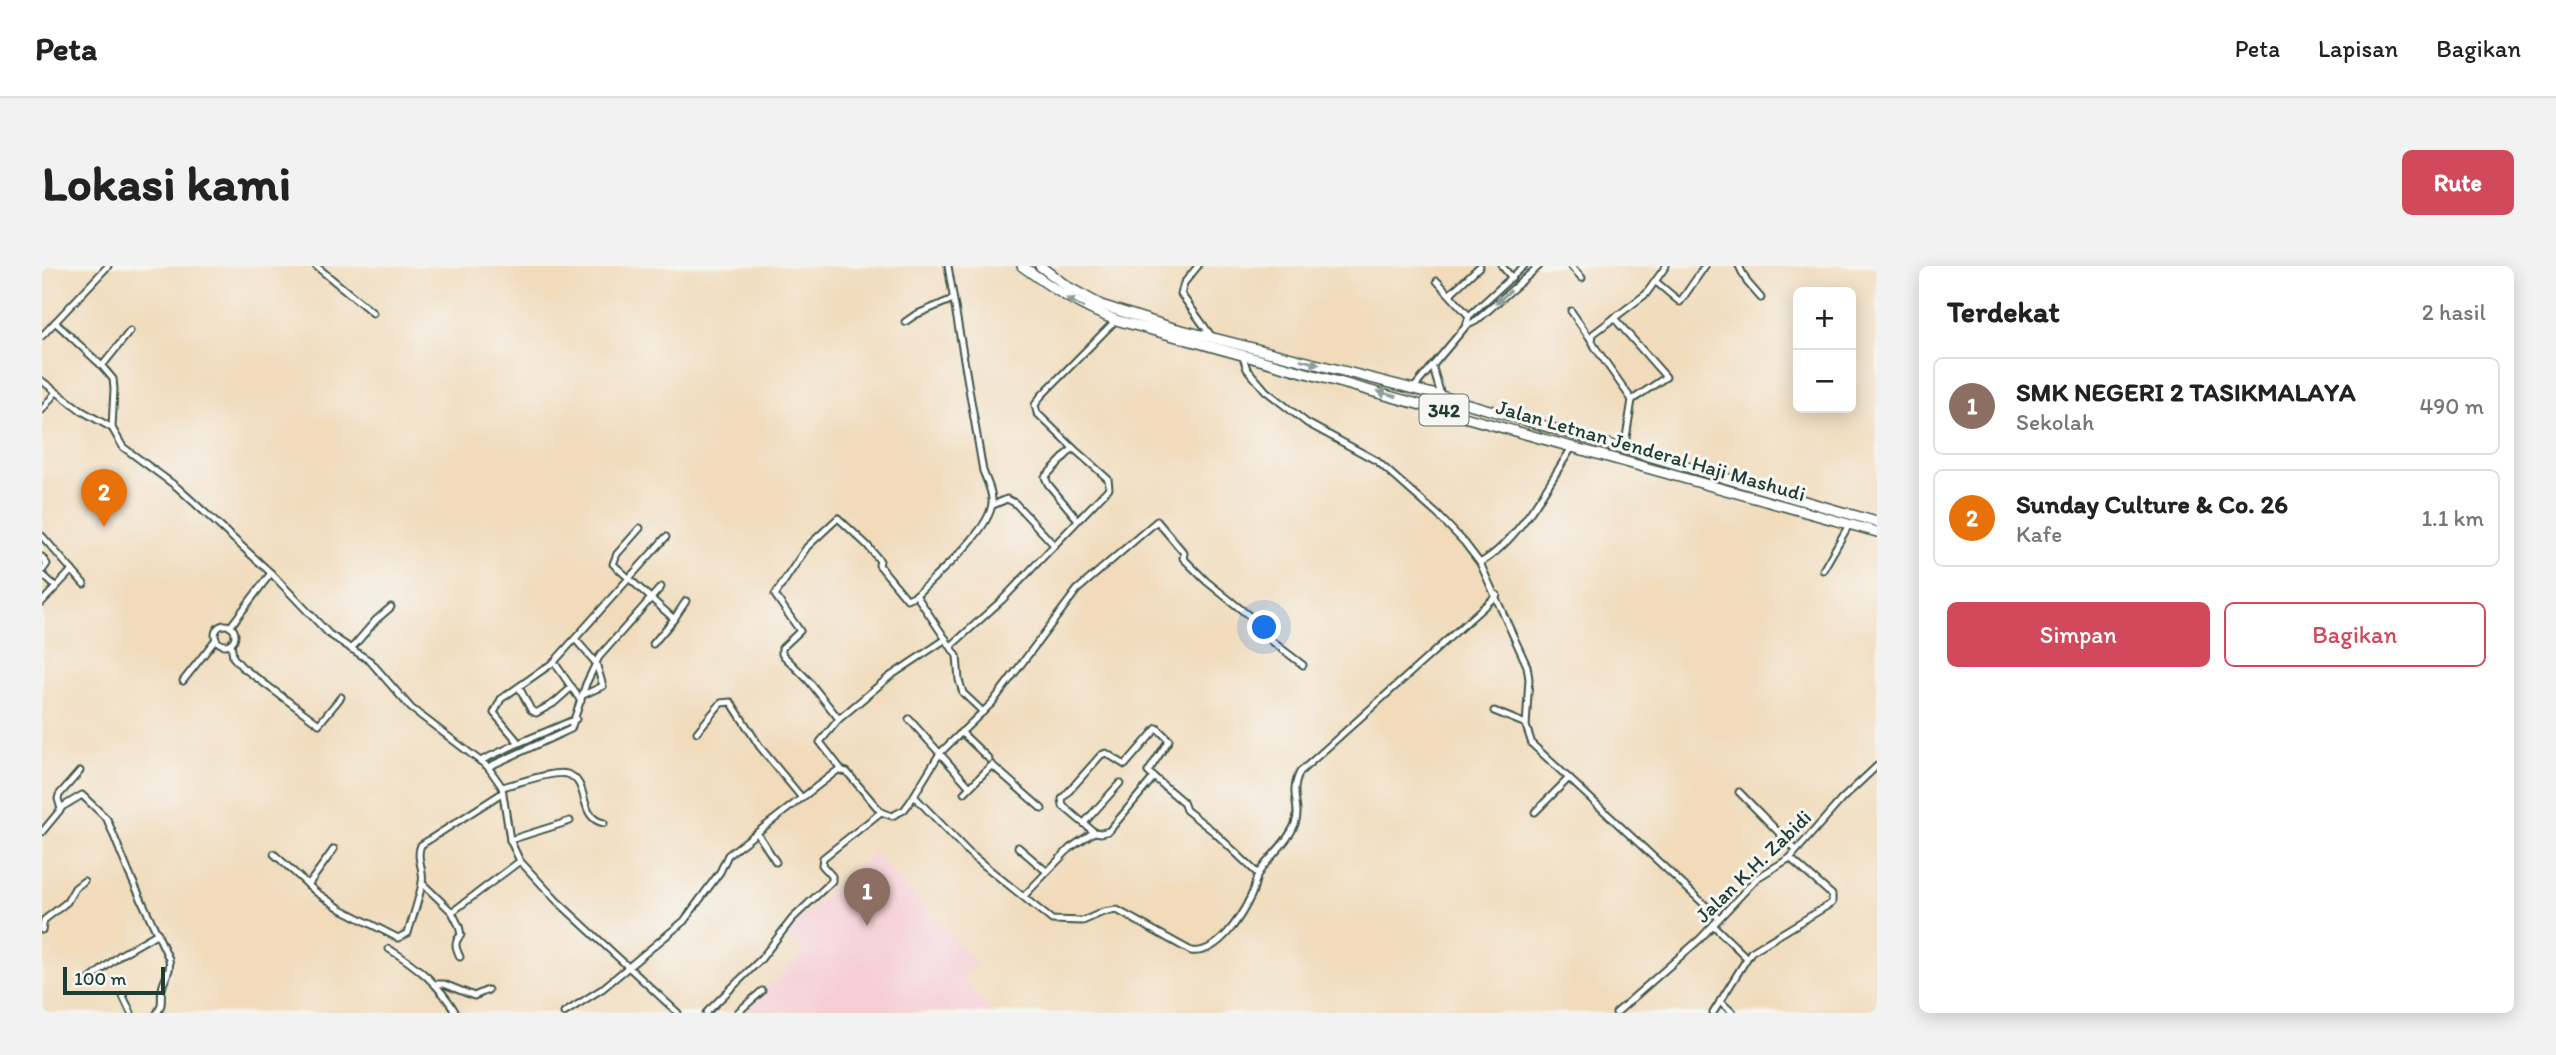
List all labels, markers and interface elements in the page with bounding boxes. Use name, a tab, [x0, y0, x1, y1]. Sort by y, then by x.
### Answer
text: Peta	[35, 29, 97, 68]
text: Peta	[2235, 34, 2280, 63]
text: Lapisan	[2318, 34, 2398, 63]
text: Bagikan	[2436, 34, 2521, 63]
button: Rute	[2402, 150, 2514, 215]
text: Lokasi kami	[42, 153, 291, 212]
map controls	[1793, 287, 1856, 413]
button: +	[1793, 287, 1856, 350]
one-way arrow	[1495, 289, 1512, 304]
text: Terdekat	[1947, 293, 2060, 330]
one-way arrow	[1065, 297, 1084, 309]
text: 2 hasil	[2422, 298, 2486, 326]
button: −	[1793, 350, 1856, 413]
one-way arrow	[1299, 357, 1321, 368]
text: SMK NEGERI 2 TASIKMALAYA	[2016, 376, 2356, 408]
one-way arrow	[1375, 388, 1397, 399]
text: 1	[1967, 392, 1977, 420]
text: 490 m	[2419, 392, 2484, 420]
road number: 342	[1420, 394, 1468, 426]
street label: Jalan Letnan Jenderal Haji Mashudi	[1493, 394, 1809, 506]
text: Sekolah	[2016, 408, 2094, 436]
pin: 2	[81, 469, 127, 527]
text: Sunday Culture & Co. 26	[2016, 488, 2288, 520]
text: 2	[1966, 504, 1978, 532]
text: 1.1 km	[2421, 504, 2484, 532]
text: Kafe	[2016, 520, 2062, 548]
button: Simpan	[1947, 602, 2210, 667]
button: Bagikan	[2224, 602, 2486, 667]
your location	[1247, 610, 1281, 644]
street label: Jalan K.H. Zabidi	[1690, 804, 1816, 928]
pin: 1	[844, 868, 890, 926]
scale bar	[63, 964, 164, 996]
text: 100 m	[74, 967, 126, 990]

